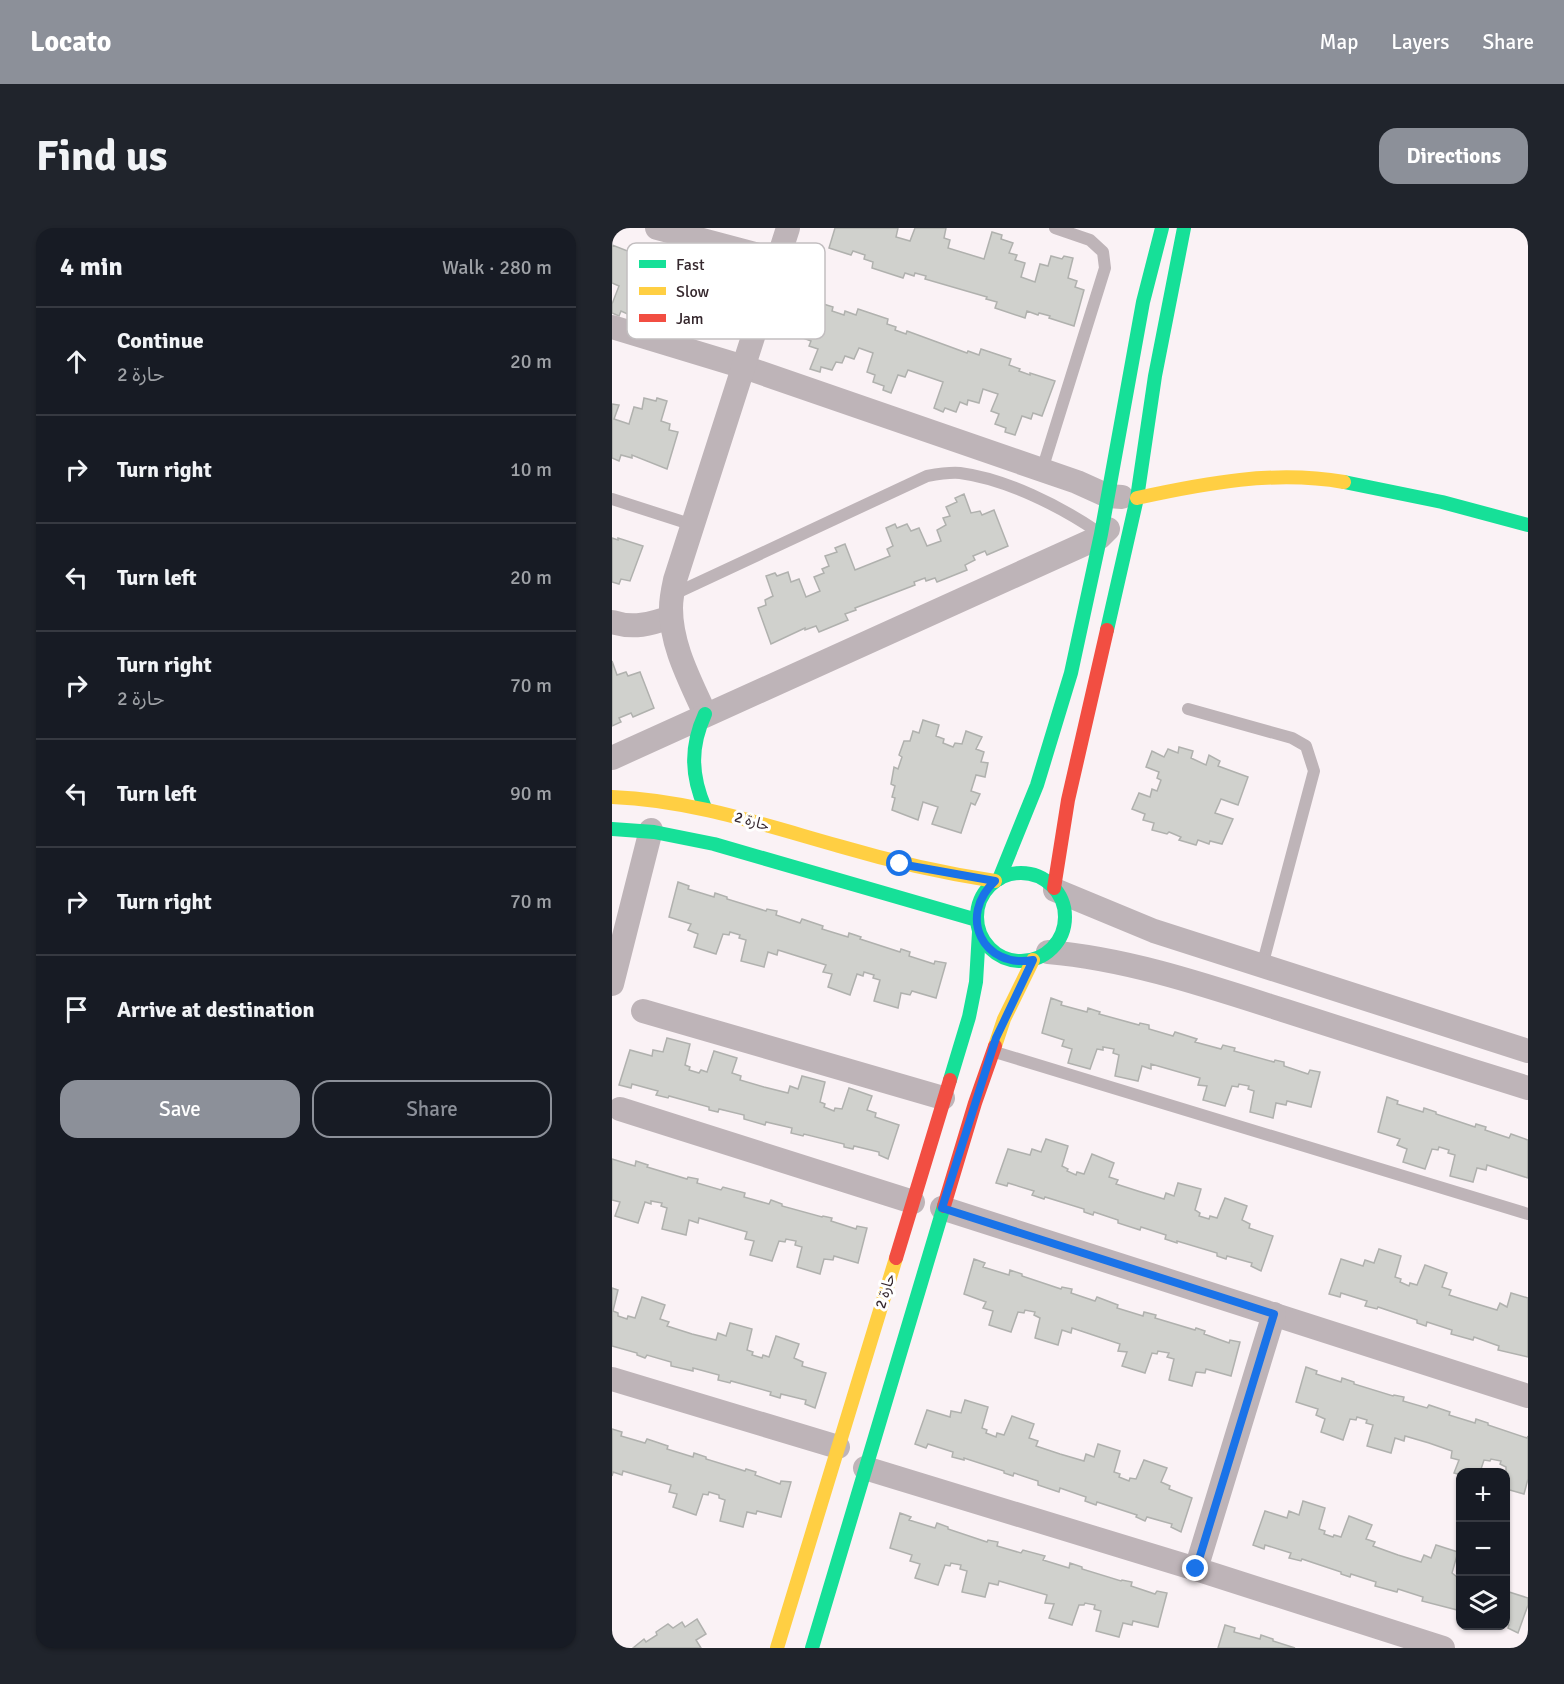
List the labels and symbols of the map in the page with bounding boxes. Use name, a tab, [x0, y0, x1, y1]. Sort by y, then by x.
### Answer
legend	[627, 243, 825, 339]
text: Fast	[676, 255, 705, 275]
text: Slow	[676, 282, 710, 302]
text: Jam	[676, 309, 704, 329]
street label: حارة 2	[732, 807, 772, 835]
route start	[886, 850, 912, 876]
street label: حارة 2	[871, 1271, 899, 1311]
route end	[1182, 1555, 1208, 1581]

